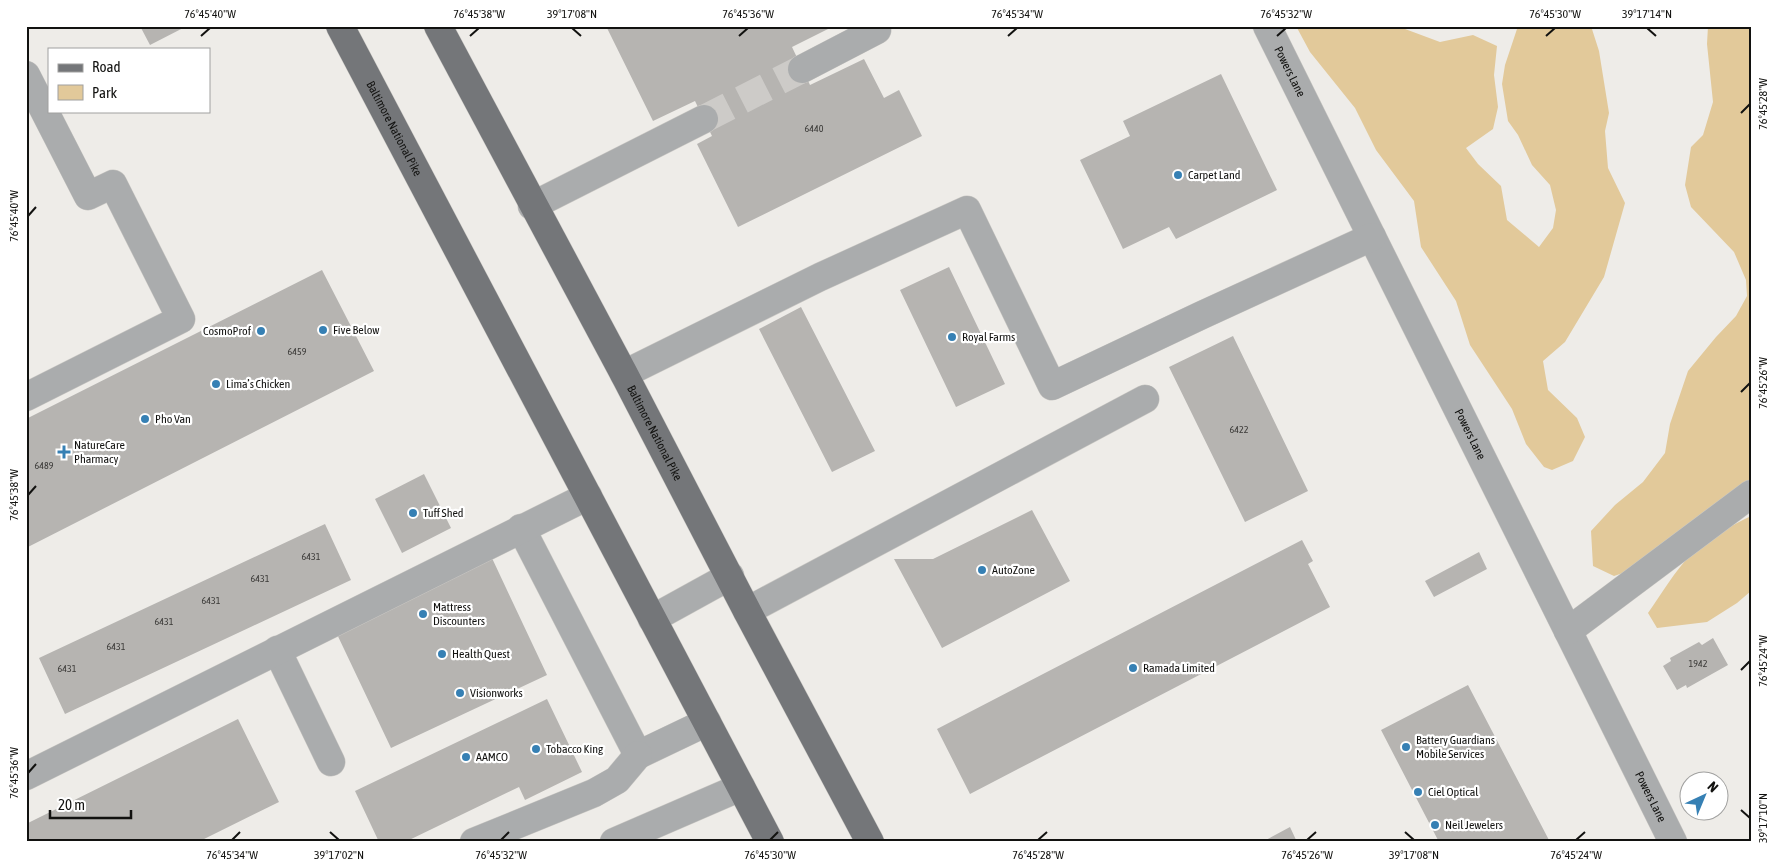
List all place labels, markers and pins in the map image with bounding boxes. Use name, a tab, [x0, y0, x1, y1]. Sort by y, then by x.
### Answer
place label: Carpet Land	[1188, 168, 1241, 182]
marker: Carpet Land	[1172, 169, 1184, 181]
place label: Five Below	[333, 323, 379, 337]
place label: CosmoProf	[203, 324, 252, 338]
marker: Five Below	[317, 324, 329, 336]
marker: CosmoProf	[255, 325, 267, 337]
place label: Royal Farms	[962, 330, 1015, 344]
marker: Royal Farms	[946, 331, 958, 343]
place label: Lima’s Chicken	[226, 377, 290, 391]
marker: Lima’s Chicken	[210, 378, 222, 390]
place label: Pho Van	[155, 412, 191, 426]
marker: Pho Van	[139, 413, 151, 425]
place label: NatureCare Pharmacy	[74, 438, 125, 466]
marker: NatureCare Pharmacy	[58, 446, 70, 458]
place label: Tuff Shed	[423, 506, 464, 520]
marker: Tuff Shed	[407, 507, 419, 519]
place label: AutoZone	[992, 563, 1035, 577]
marker: AutoZone	[976, 564, 988, 576]
place label: Mattress Discounters	[433, 600, 485, 628]
marker: Mattress Discounters	[417, 608, 429, 620]
place label: Health Quest	[452, 647, 511, 661]
marker: Health Quest	[436, 648, 448, 660]
place label: Ramada Limited	[1143, 661, 1215, 675]
marker: Ramada Limited	[1127, 662, 1139, 674]
place label: Visionworks	[470, 686, 523, 700]
marker: Visionworks	[454, 687, 466, 699]
place label: Battery Guardians Mobile Services	[1416, 733, 1495, 761]
marker: Battery Guardians Mobile Services	[1400, 741, 1412, 753]
place label: Tobacco King	[546, 742, 604, 756]
marker: Tobacco King	[530, 743, 542, 755]
place label: AAMCO	[476, 750, 508, 764]
marker: AAMCO	[460, 751, 472, 763]
place label: Ciel Optical	[1428, 785, 1479, 799]
marker: Ciel Optical	[1412, 786, 1424, 798]
place label: Neil Jewelers	[1445, 818, 1503, 832]
marker: Neil Jewelers	[1429, 819, 1441, 831]

